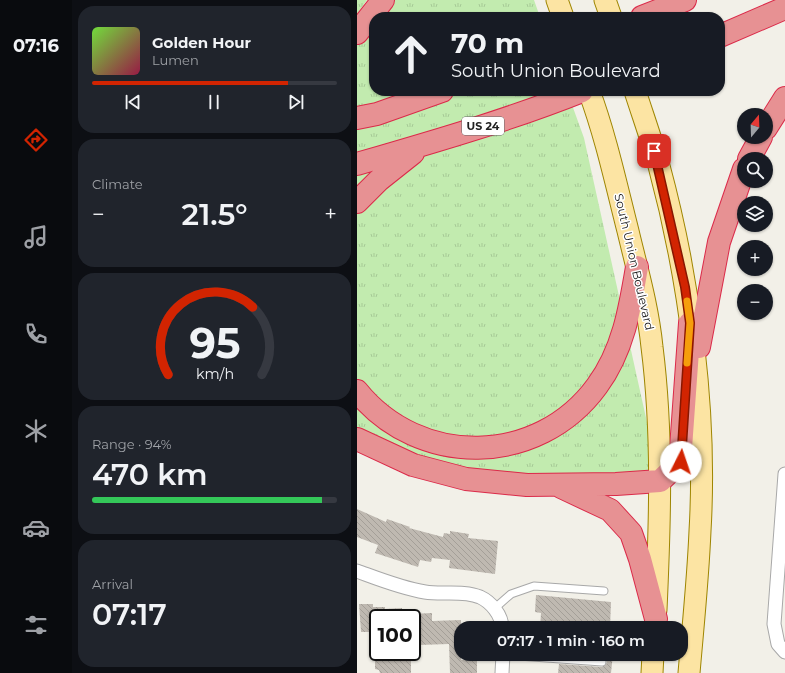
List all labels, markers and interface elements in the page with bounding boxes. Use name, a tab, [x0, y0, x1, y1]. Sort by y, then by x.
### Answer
text: 70 m	[451, 26, 524, 60]
icon: ahead	[385, 28, 437, 80]
text: Golden Hour	[152, 33, 251, 52]
text: 07:16	[13, 35, 59, 57]
text: Lumen	[152, 52, 199, 68]
text: South Union Boulevard	[451, 60, 661, 82]
icon: previous	[122, 91, 144, 113]
icon: pause	[203, 91, 225, 113]
icon: next	[285, 91, 307, 113]
north arrow	[737, 108, 773, 144]
map controls	[737, 108, 773, 320]
road number: US 24	[462, 117, 504, 135]
icon: directions	[22, 126, 50, 154]
pin	[637, 134, 671, 168]
icon: arrive	[643, 140, 665, 162]
button: search	[737, 152, 773, 188]
text: Climate	[92, 176, 143, 192]
street label: South Union Boulevard	[611, 192, 658, 332]
text: 21.5°	[181, 196, 248, 233]
button: layers	[737, 196, 773, 232]
text: −	[92, 201, 105, 228]
text: +	[324, 201, 337, 228]
icon: music	[22, 223, 50, 251]
button: +	[737, 240, 773, 276]
button: −	[737, 284, 773, 320]
text: 95	[189, 317, 240, 367]
icon: phone	[22, 320, 50, 348]
text: km/h	[195, 364, 234, 382]
icon: climate	[22, 417, 50, 445]
text: Range · 94%	[92, 436, 172, 452]
position arrow	[660, 441, 702, 483]
text: 470 km	[92, 456, 208, 493]
icon: car	[22, 514, 50, 542]
text: Arrival	[92, 576, 133, 592]
text: 07:17	[92, 596, 167, 633]
speed limit sign: 100	[369, 609, 421, 661]
icon: filters	[22, 611, 50, 639]
text: 07:17 · 1 min · 160 m	[497, 631, 645, 650]

